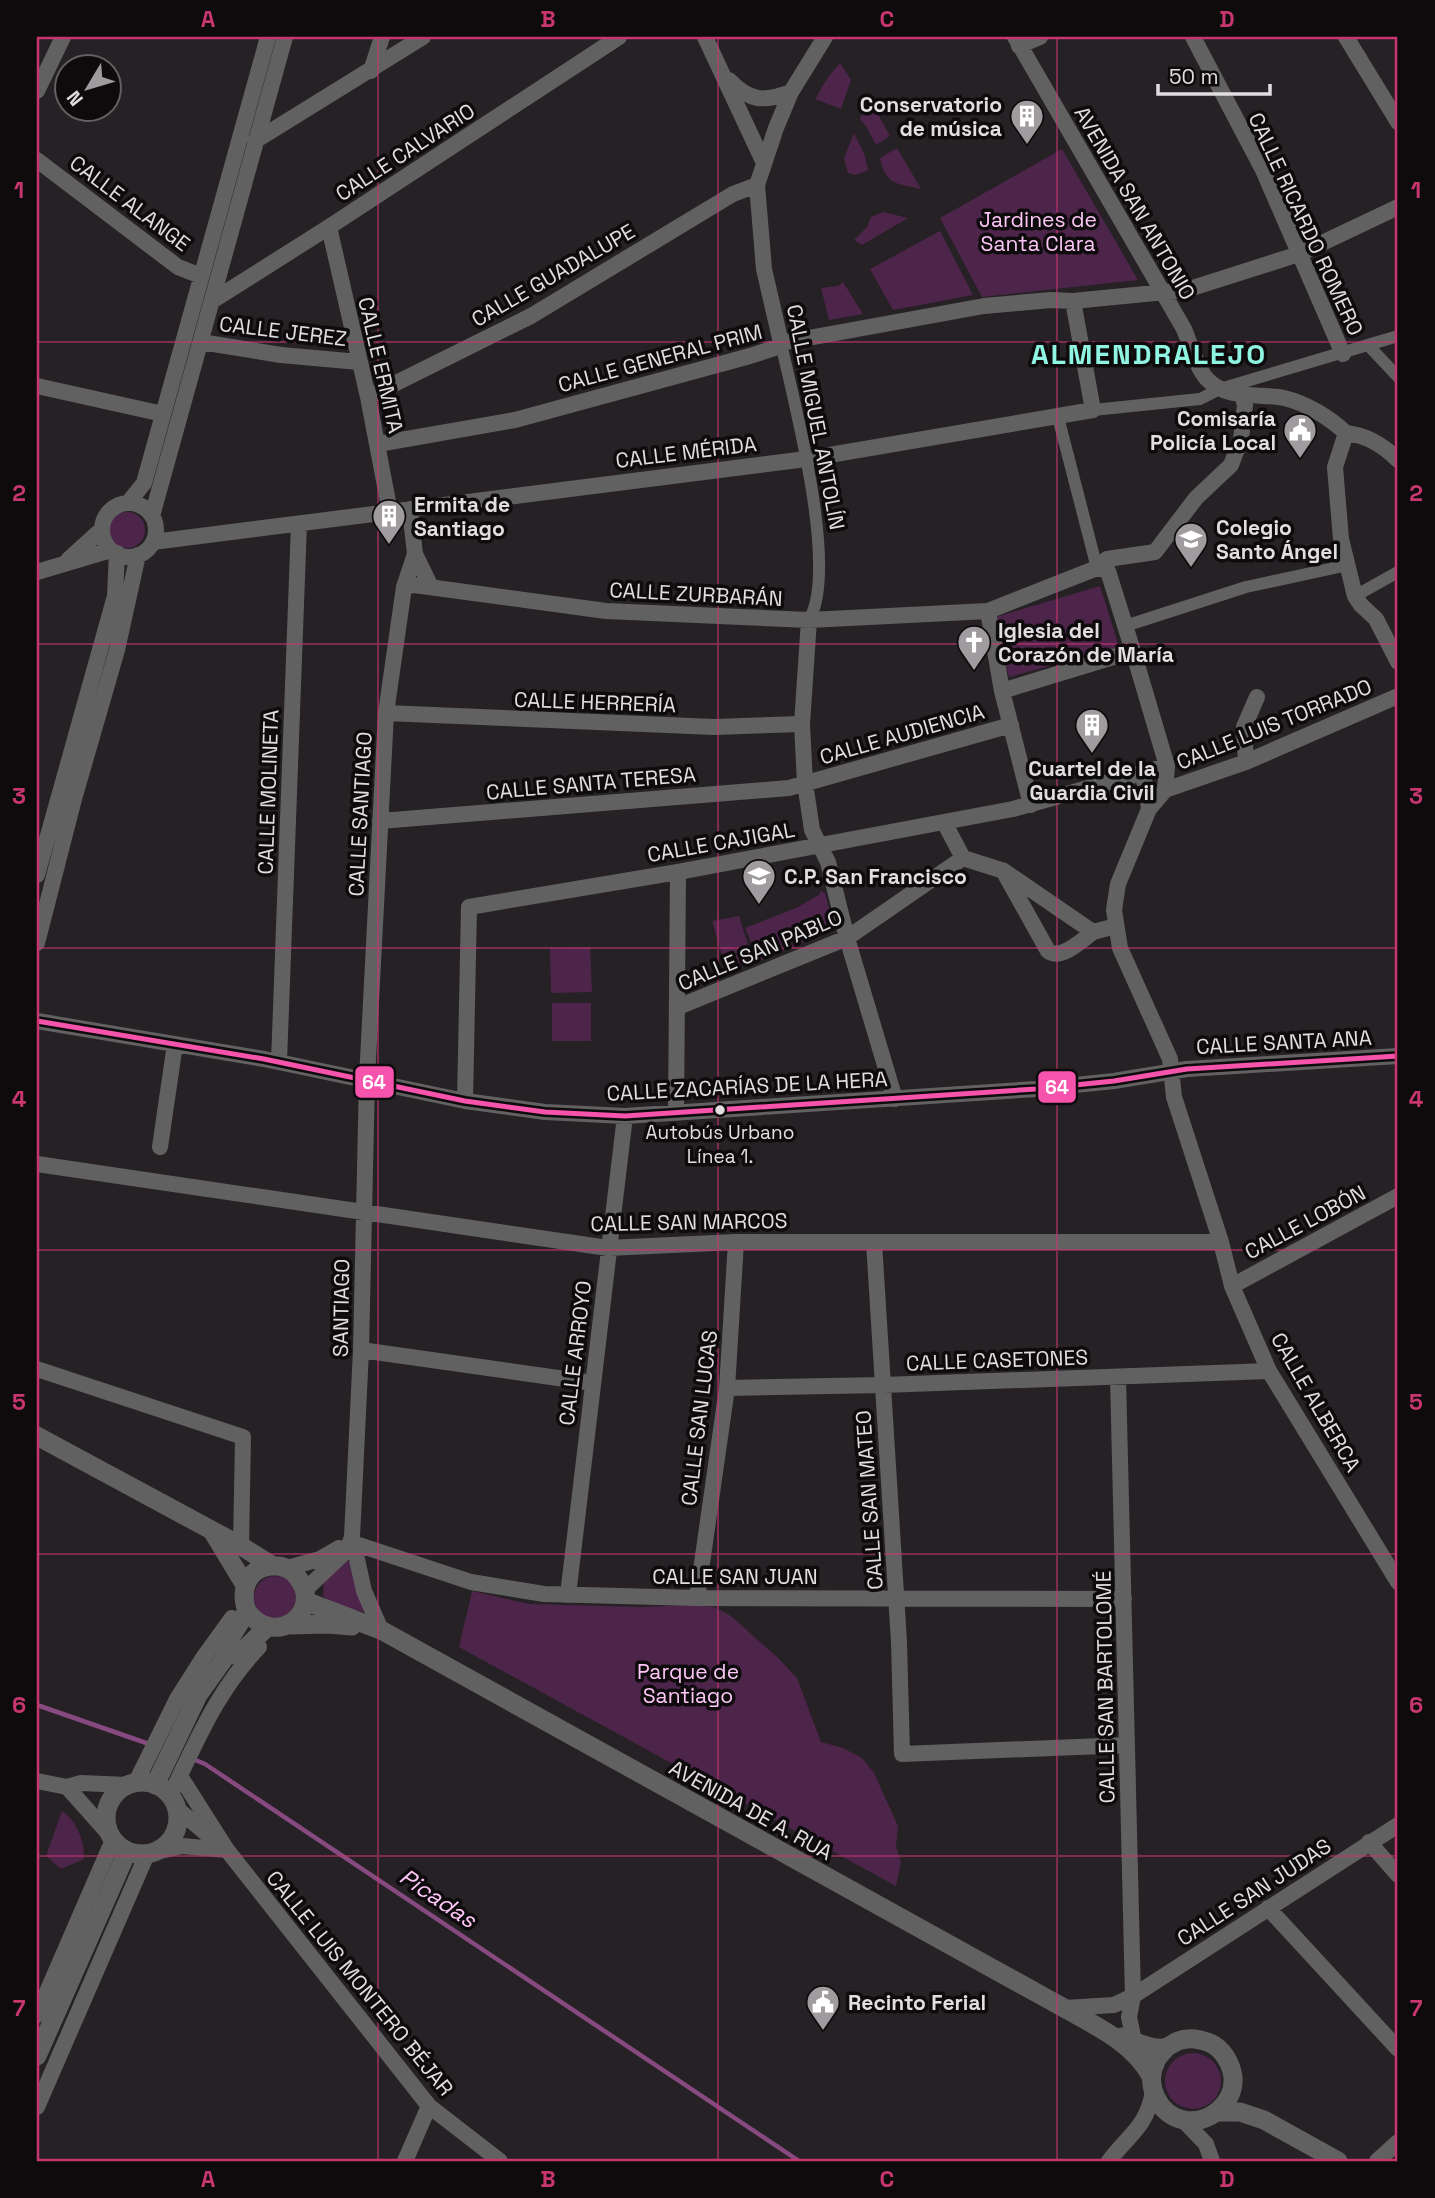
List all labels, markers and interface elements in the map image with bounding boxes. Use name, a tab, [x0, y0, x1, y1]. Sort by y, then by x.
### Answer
text: A	[201, 4, 216, 34]
text: B	[540, 4, 556, 34]
text: C	[880, 4, 894, 34]
text: D	[1219, 4, 1235, 34]
north arrow	[52, 52, 122, 122]
scale bar	[1158, 52, 1270, 96]
text: 50 m	[1169, 63, 1219, 90]
text: N	[61, 85, 89, 111]
place label: Conservatorio de música	[860, 91, 1002, 142]
street label: CALLE CALVARIO	[330, 97, 480, 207]
building icon: Conservatorio de música	[1008, 97, 1046, 146]
street label: AVENIDA SAN ANTONIO	[1069, 101, 1201, 305]
street label: CALLE RICARDO ROMERO	[1242, 108, 1370, 340]
street label: CALLE ALANGE	[64, 149, 196, 257]
text: 1	[14, 175, 24, 205]
text: 1	[1411, 175, 1421, 205]
park label: Jardines de Santa Clara	[979, 206, 1097, 257]
street label: CALLE GUADALUPE	[467, 217, 639, 333]
street label: CALLE ERMITA	[352, 294, 410, 436]
street label: CALLE MIGUEL ANTOLÍN	[781, 302, 851, 532]
street label: CALLE JEREZ	[218, 310, 348, 352]
street label: CALLE GENERAL PRIM	[555, 318, 765, 398]
district label: ALMENDRALEJO	[1031, 336, 1267, 372]
place label: Comisaría Policía Local	[1150, 405, 1276, 456]
public building icon: Comisaría Policía Local	[1281, 411, 1319, 460]
street label: CALLE MÉRIDA	[614, 430, 758, 474]
text: 2	[12, 478, 26, 508]
text: 2	[1409, 478, 1423, 508]
place label: Ermita de Santiago	[414, 491, 510, 542]
building icon: Ermita de Santiago	[370, 497, 408, 546]
place label: Colegio Santo Ángel	[1216, 514, 1338, 565]
school or university icon: Colegio Santo Ángel	[1172, 520, 1210, 569]
street label: CALLE ZURBARÁN	[609, 576, 783, 612]
place label: Iglesia del Corazón de María	[998, 617, 1174, 668]
church icon: Iglesia del Corazón de María	[955, 623, 993, 672]
street label: CALLE LUIS TORRADO	[1172, 672, 1376, 776]
street label: CALLE HERRERÍA	[513, 686, 677, 718]
street label: CALLE AUDIENCIA	[817, 698, 987, 770]
building icon: Cuartel de la Guardia Civil	[1073, 706, 1111, 755]
street label: CALLE MOLINETA	[252, 709, 284, 875]
street label: CALLE SANTIAGO	[342, 731, 378, 897]
place label: Cuartel de la Guardia Civil	[1028, 755, 1156, 806]
street label: CALLE SANTA TERESA	[485, 760, 697, 806]
text: 3	[12, 781, 26, 811]
text: 3	[1409, 781, 1423, 811]
street label: CALLE CAJIGAL	[645, 816, 797, 868]
school or university icon: C.P. San Francisco	[740, 857, 778, 906]
place label: C.P. San Francisco	[784, 863, 967, 890]
street label: CALLE SAN PABLO	[674, 903, 846, 997]
street label: CALLE SANTA ANA	[1195, 1024, 1373, 1060]
line badge: 64	[354, 1065, 395, 1099]
street label: CALLE ZACARÍAS DE LA HERA	[606, 1065, 888, 1107]
text: 64	[362, 1070, 386, 1095]
line badge: 64	[1037, 1070, 1077, 1104]
text: 64	[1045, 1075, 1069, 1100]
text: 4	[12, 1084, 27, 1114]
text: 4	[1409, 1084, 1424, 1114]
marker: Autobús Urbano Línea 1.	[713, 1103, 727, 1117]
place label: Autobús Urbano Línea 1.	[646, 1120, 794, 1169]
street label: CALLE LOBÓN	[1240, 1179, 1370, 1265]
street label: CALLE SAN MARCOS	[590, 1207, 788, 1237]
street label: SANTIAGO	[327, 1259, 355, 1357]
street label: CALLE ARROYO	[553, 1279, 597, 1427]
street label: CALLE ALBERCA	[1265, 1327, 1367, 1477]
street label: CALLE SAN LUCAS	[675, 1329, 723, 1507]
street label: CALLE CASETONES	[905, 1343, 1089, 1377]
text: 5	[12, 1387, 26, 1417]
text: 5	[1409, 1387, 1423, 1417]
street label: CALLE SAN MATEO	[849, 1409, 889, 1591]
street label: CALLE SAN JUAN	[652, 1563, 818, 1590]
street label: CALLE SAN BARTOLOMÉ	[1089, 1570, 1121, 1804]
park label: Parque de Santiago	[637, 1658, 739, 1709]
text: 6	[12, 1690, 26, 1720]
text: 6	[1409, 1690, 1423, 1720]
street label: AVENIDA DE A. RUA	[665, 1754, 837, 1866]
street label: CALLE SAN JUDAS	[1172, 1832, 1336, 1952]
water label: Picadas	[394, 1861, 483, 1935]
street label: CALLE LUIS MONTERO BÉJAR	[261, 1865, 459, 2101]
public building icon: Recinto Ferial	[804, 1983, 842, 2032]
place label: Recinto Ferial	[848, 1989, 986, 2016]
text: 7	[13, 1993, 26, 2023]
text: 7	[1410, 1993, 1423, 2023]
text: A	[201, 2164, 216, 2194]
text: B	[540, 2164, 556, 2194]
text: C	[880, 2164, 894, 2194]
text: D	[1219, 2164, 1235, 2194]

